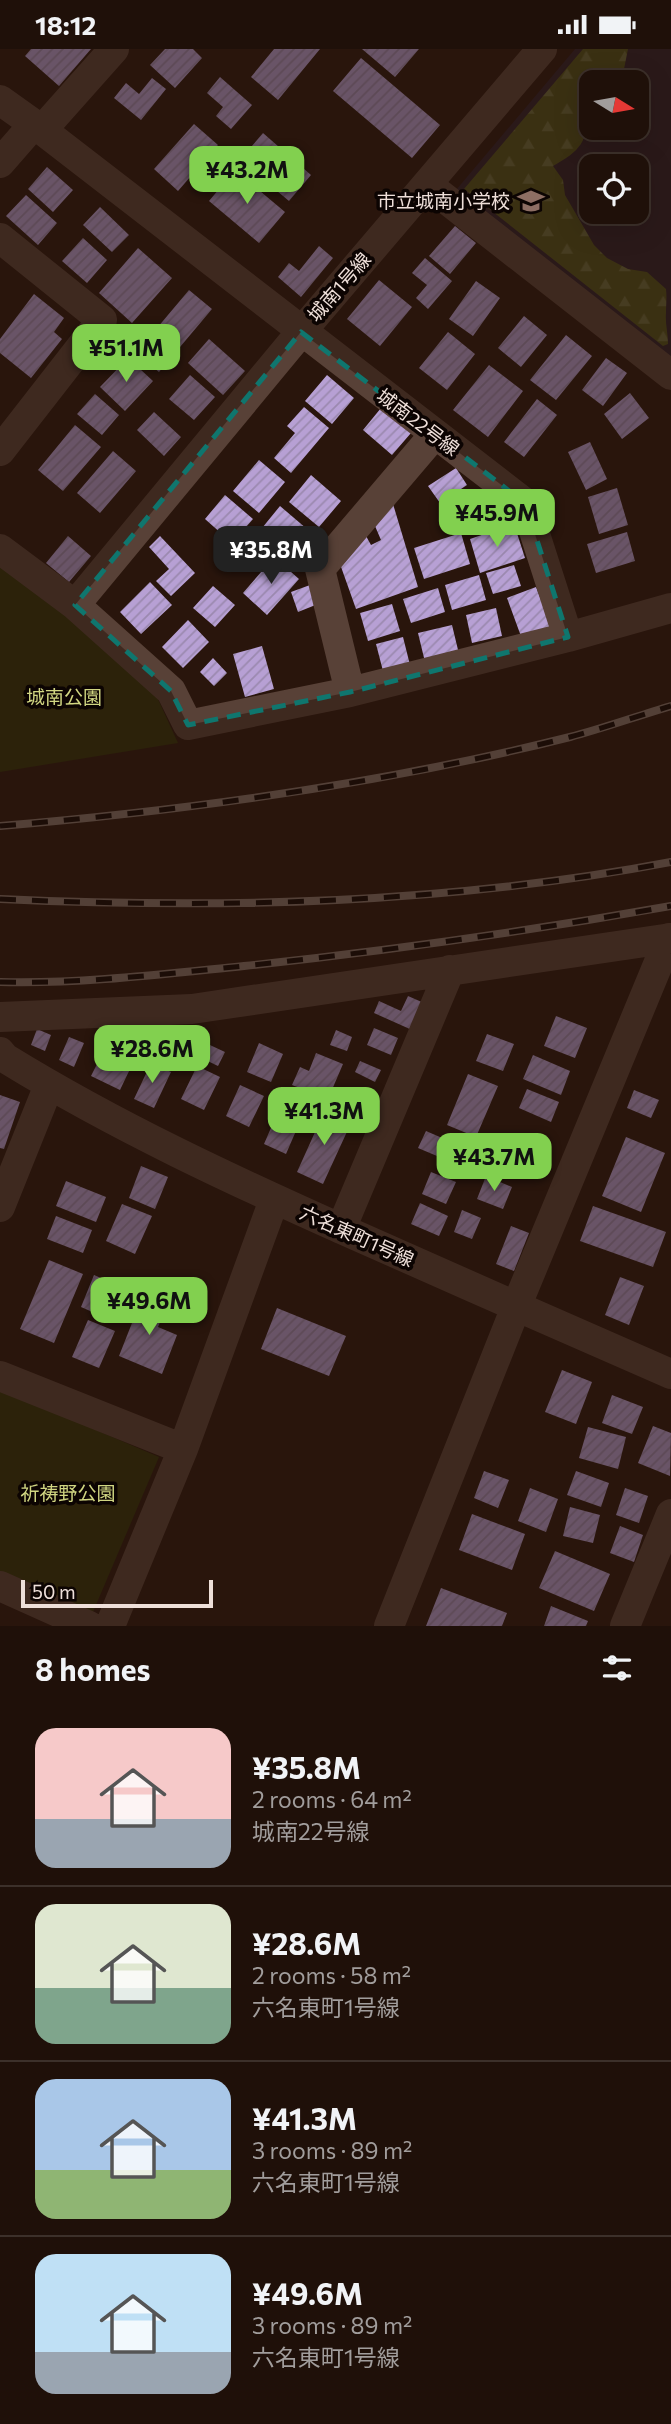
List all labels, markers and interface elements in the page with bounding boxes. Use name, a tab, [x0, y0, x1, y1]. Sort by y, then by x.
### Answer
text: 18:12	[35, 9, 96, 40]
north arrow	[579, 70, 649, 140]
map controls	[579, 70, 649, 224]
pin: ¥43.2M	[190, 146, 304, 206]
button: locate	[579, 154, 649, 224]
text: ¥43.2M	[205, 155, 289, 183]
school or university icon: 市立城南小学校	[516, 186, 546, 216]
place label: 市立城南小学校	[377, 189, 510, 212]
street label: 城南1号線	[302, 247, 375, 326]
pin: ¥51.1M	[69, 325, 183, 384]
text: ¥51.1M	[88, 333, 164, 361]
street label: 城南22号線	[373, 383, 464, 460]
pin: ¥45.9M	[440, 489, 554, 549]
text: ¥45.9M	[455, 498, 539, 526]
pin: ¥35.8M	[214, 526, 328, 586]
text: ¥35.8M	[229, 535, 313, 563]
park label: 城南公園	[26, 685, 102, 708]
pin: ¥28.6M	[95, 1025, 209, 1085]
text: ¥28.6M	[110, 1034, 194, 1062]
pin: ¥41.3M	[267, 1087, 381, 1147]
text: ¥41.3M	[284, 1096, 364, 1124]
pin: ¥43.7M	[437, 1133, 551, 1193]
text: ¥43.7M	[453, 1142, 535, 1170]
street label: 六名東町1号線	[297, 1200, 418, 1271]
pin: ¥49.6M	[92, 1277, 206, 1337]
text: ¥49.6M	[106, 1286, 192, 1314]
park label: 祈祷野公園	[20, 1481, 116, 1504]
scale bar	[21, 1577, 214, 1609]
text: 50 m	[32, 1580, 76, 1603]
icon: filters	[598, 1649, 636, 1687]
text: 8 homes	[35, 1650, 151, 1687]
text: ¥35.8M	[252, 1748, 361, 1785]
icon: home	[91, 1756, 175, 1840]
text: 2 rooms · 64 m²	[252, 1785, 412, 1813]
text: 城南22号線	[252, 1817, 370, 1845]
text: ¥28.6M	[252, 1924, 361, 1961]
icon: home	[91, 1932, 175, 2016]
text: 2 rooms · 58 m²	[252, 1961, 411, 1989]
text: 六名東町1号線	[252, 1993, 400, 2021]
text: ¥41.3M	[252, 2099, 357, 2136]
icon: home	[91, 2107, 175, 2191]
text: 3 rooms · 89 m²	[252, 2136, 412, 2164]
text: 六名東町1号線	[252, 2168, 400, 2196]
text: ¥49.6M	[252, 2274, 363, 2311]
icon: home	[91, 2282, 175, 2366]
text: 3 rooms · 89 m²	[252, 2311, 412, 2339]
text: 六名東町1号線	[252, 2343, 400, 2371]

